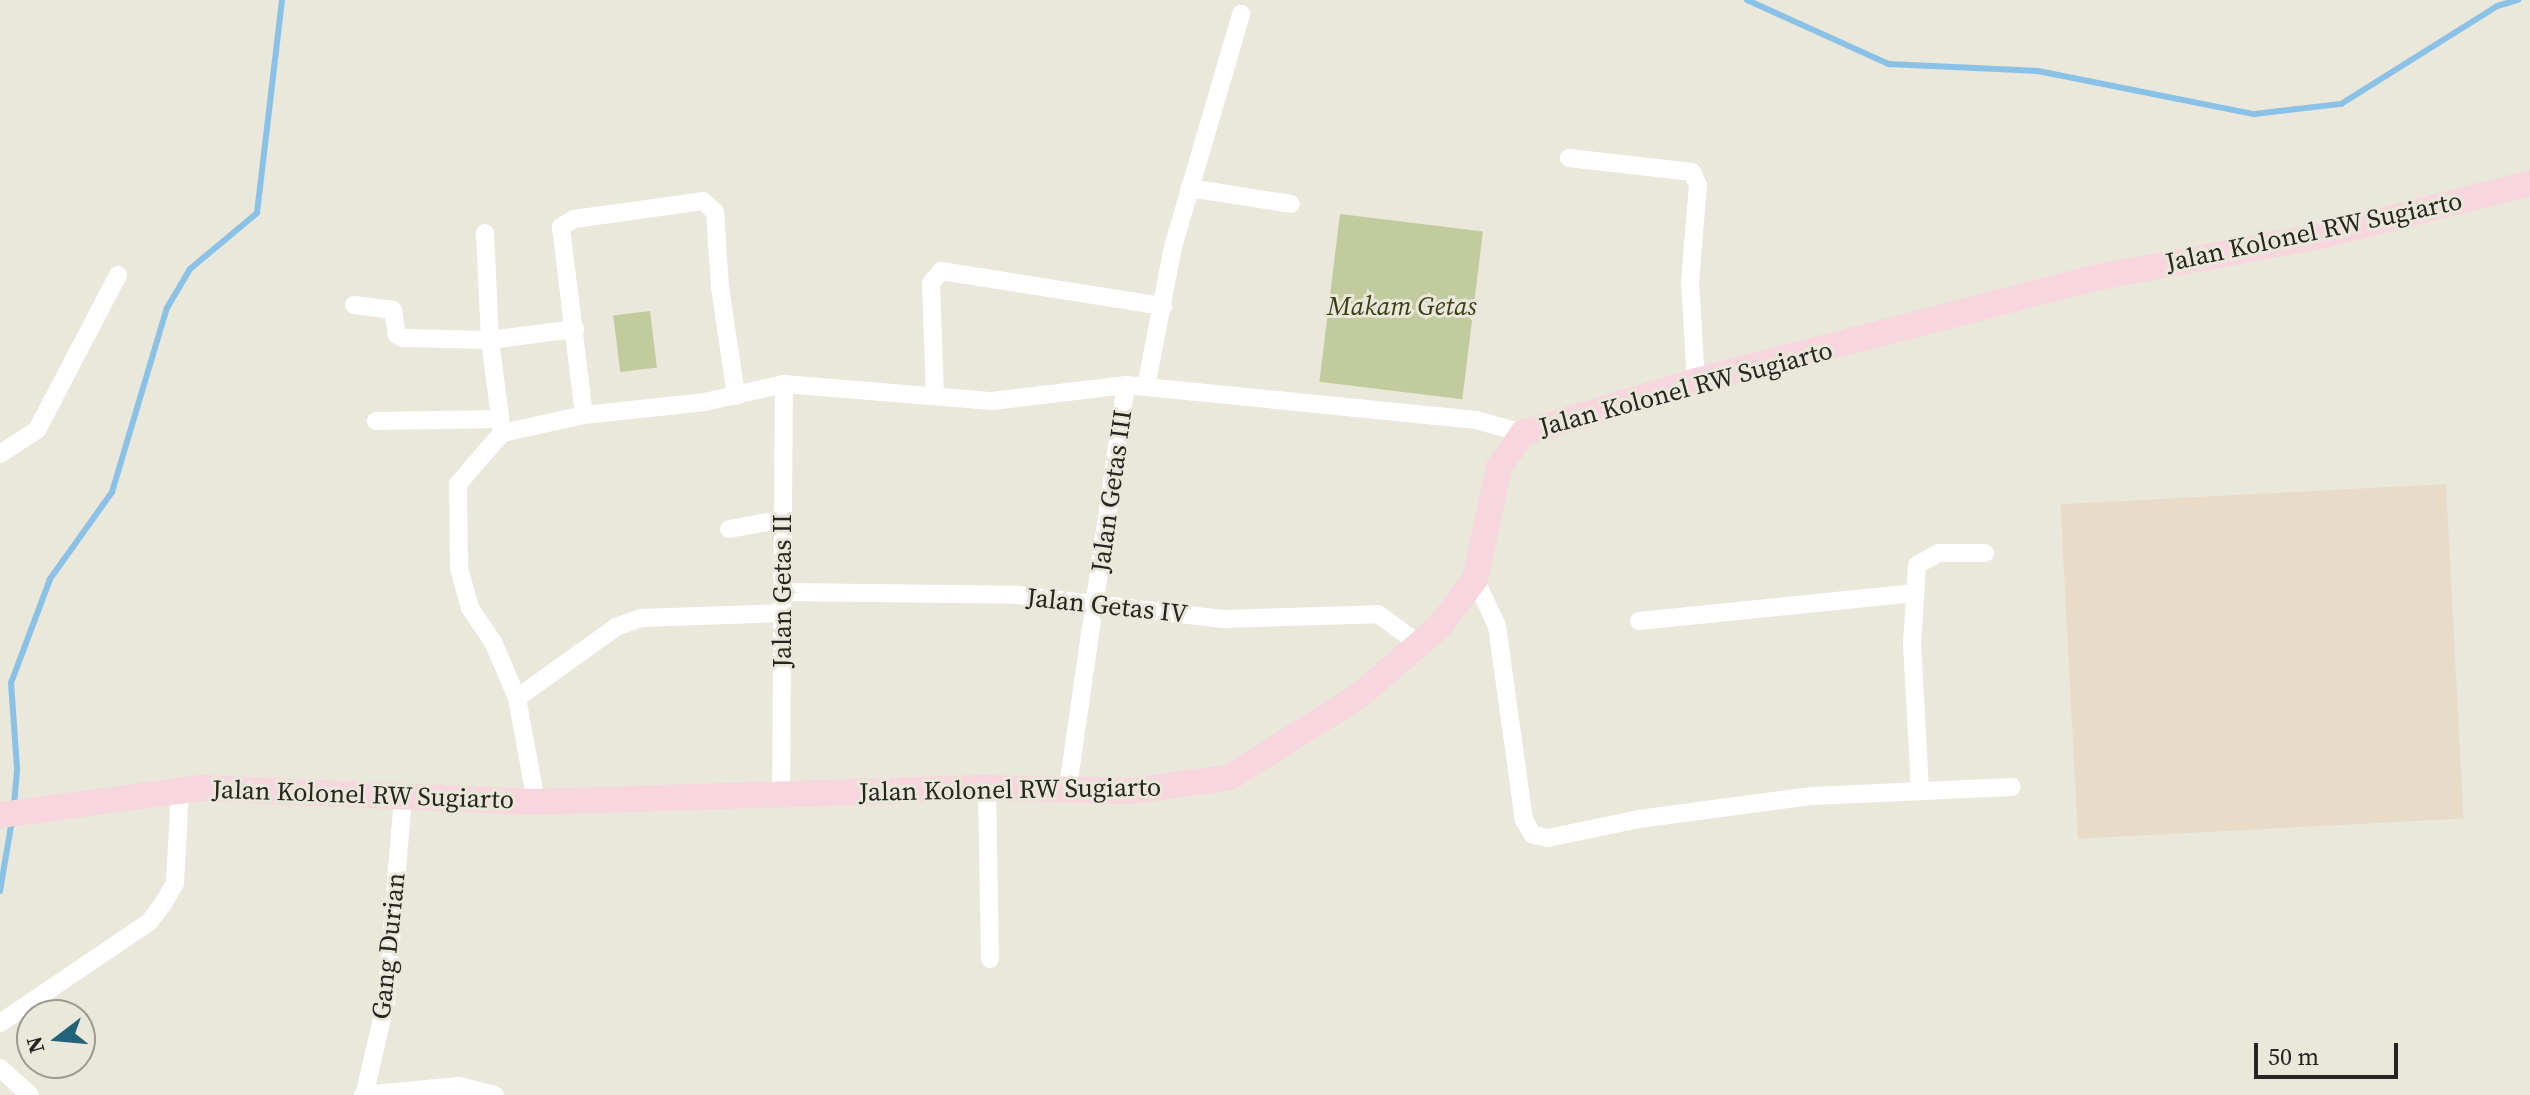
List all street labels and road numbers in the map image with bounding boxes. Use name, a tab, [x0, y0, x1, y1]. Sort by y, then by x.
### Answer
street label: Jalan Kolonel RW Sugiarto	[2162, 185, 2466, 279]
street label: Jalan Kolonel RW Sugiarto	[1535, 335, 1837, 443]
street label: Jalan Getas III	[1085, 408, 1139, 574]
street label: Jalan Getas II	[767, 514, 799, 668]
street label: Jalan Getas IV	[1025, 582, 1189, 630]
street label: Jalan Kolonel RW Sugiarto	[858, 772, 1162, 808]
street label: Jalan Kolonel RW Sugiarto	[211, 774, 515, 816]
street label: Gang Durian	[366, 871, 412, 1021]

